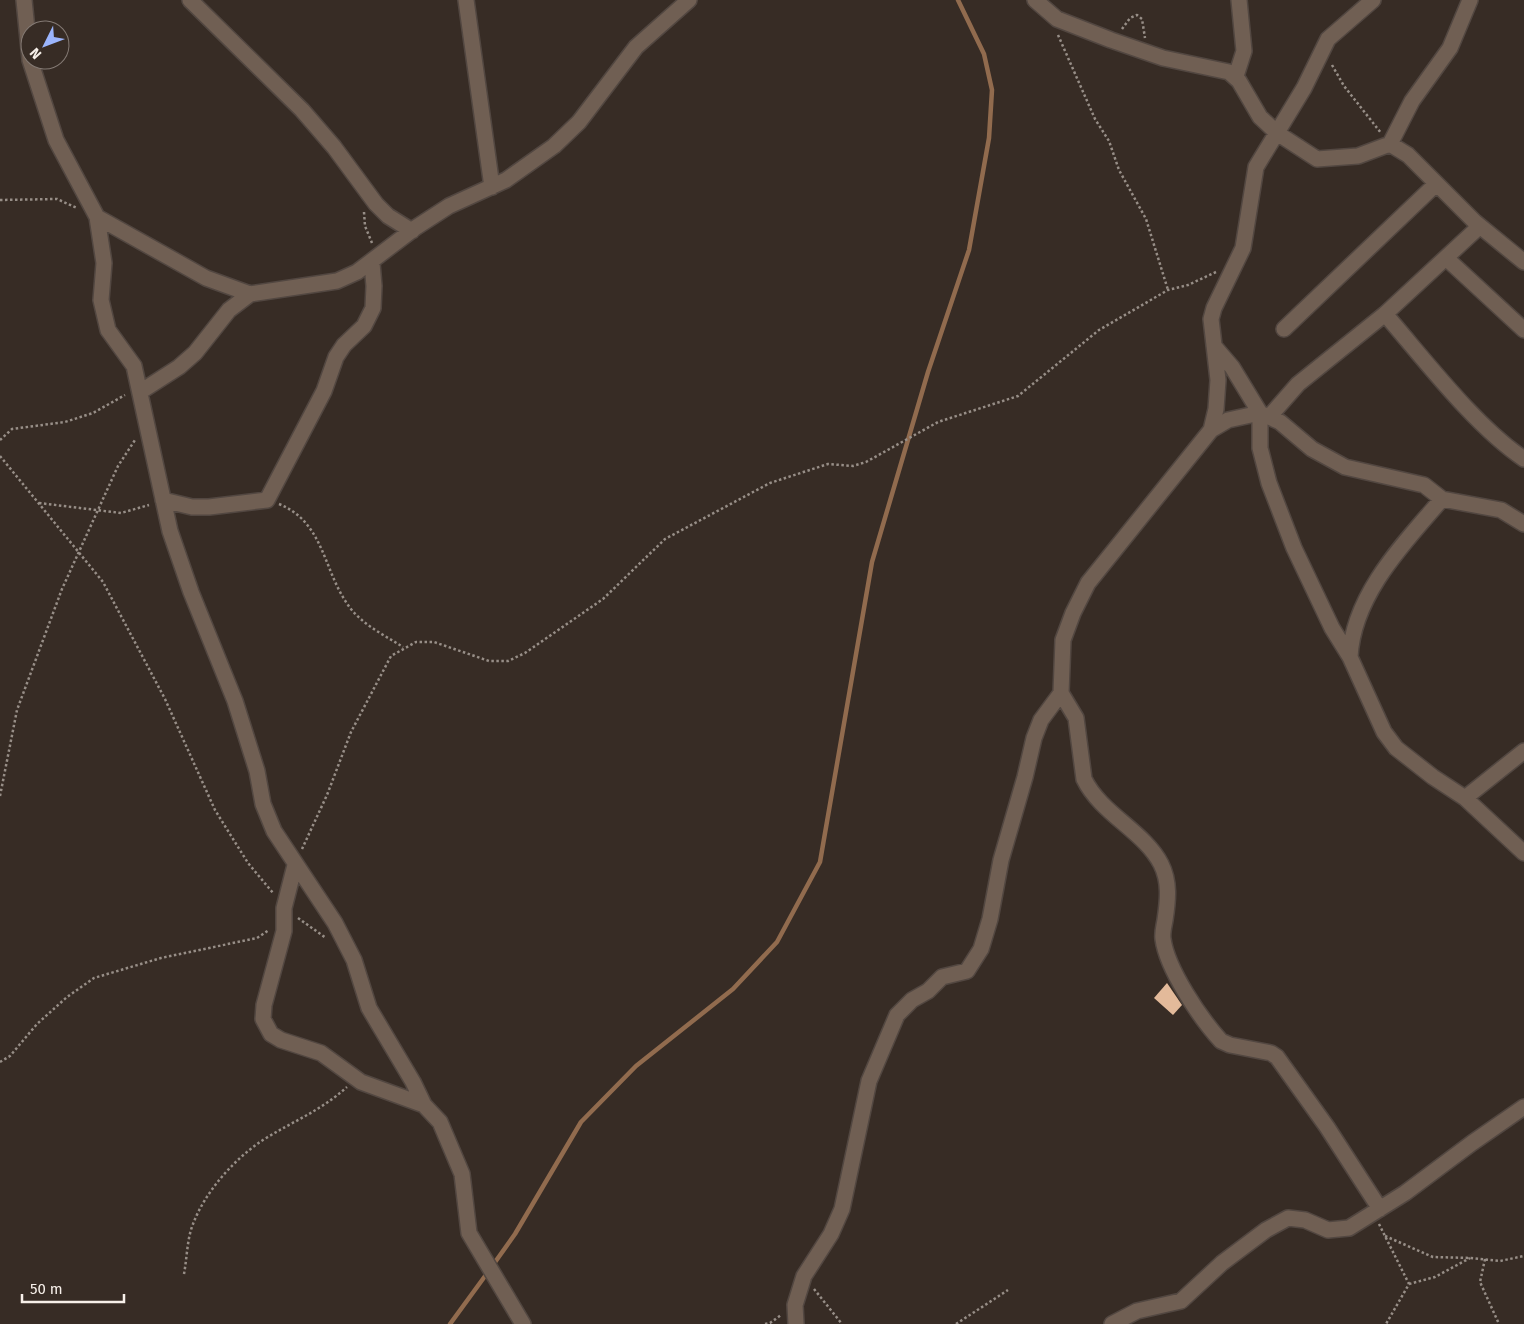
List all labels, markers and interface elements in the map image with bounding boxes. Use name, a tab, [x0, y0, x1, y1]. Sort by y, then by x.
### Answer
north arrow	[20, 20, 70, 70]
text: N	[26, 44, 45, 63]
scale bar	[22, 1272, 125, 1304]
text: 50 m	[30, 1280, 63, 1298]

